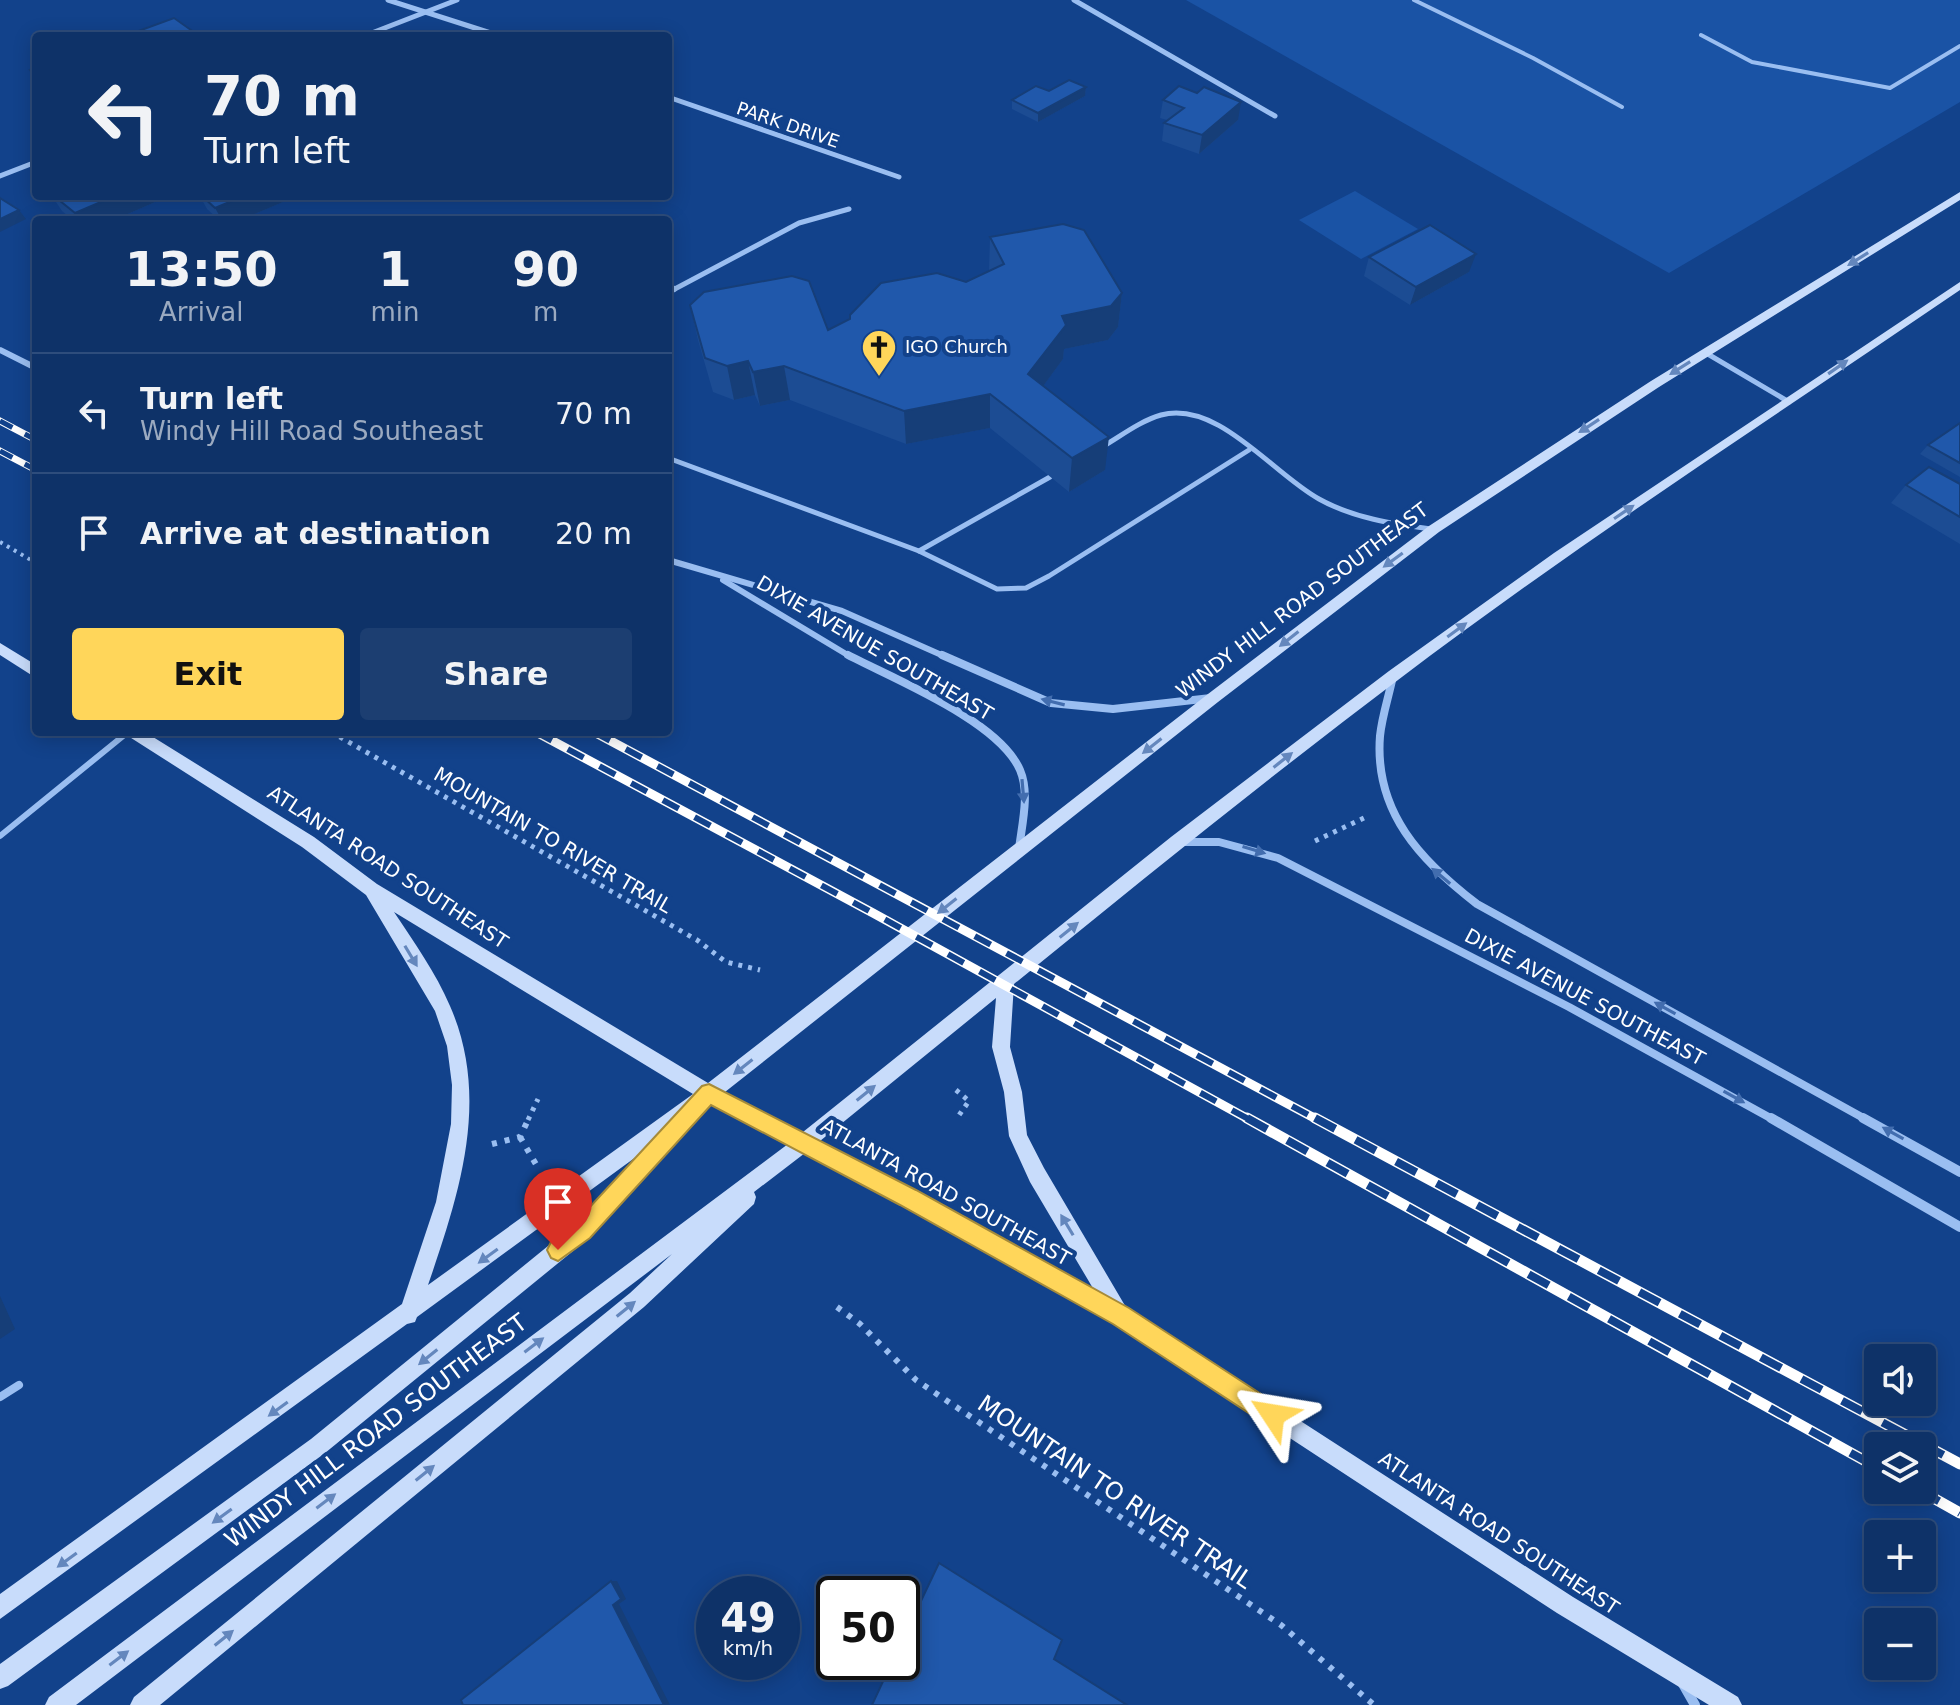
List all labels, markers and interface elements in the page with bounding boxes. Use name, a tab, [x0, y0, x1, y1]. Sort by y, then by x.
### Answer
text: 70 m	[204, 63, 360, 128]
icon: left	[72, 64, 176, 168]
street label: PARK DRIVE	[734, 97, 842, 152]
text: Turn left	[204, 130, 350, 171]
text: 13:50	[125, 241, 278, 297]
text: 1	[378, 241, 412, 297]
text: 90	[512, 241, 579, 297]
one-way arrow	[1847, 251, 1868, 266]
text: Arrival	[159, 297, 243, 327]
text: min	[370, 297, 420, 327]
text: m	[533, 297, 558, 327]
church icon: IGO Church	[860, 328, 898, 378]
place label: IGO Church	[905, 336, 1008, 357]
one-way arrow	[1828, 360, 1849, 375]
one-way arrow	[1669, 361, 1691, 375]
text: Turn left	[140, 381, 283, 416]
icon: left	[72, 391, 116, 435]
text: 70 m	[555, 396, 632, 431]
text: Windy Hill Road Southeast	[140, 416, 483, 446]
one-way arrow	[1578, 419, 1600, 433]
street label: WINDY HILL ROAD SOUTHEAST	[1171, 497, 1433, 703]
one-way arrow	[1614, 505, 1635, 520]
icon: arrive	[72, 511, 116, 555]
text: Arrive at destination	[140, 516, 491, 551]
text: 20 m	[555, 516, 632, 551]
one-way arrow	[1382, 552, 1403, 567]
street label: DIXIE AVENUE SOUTHEAST	[753, 570, 998, 726]
one-way arrow	[1446, 622, 1467, 638]
button: Exit	[72, 628, 344, 720]
button: Share	[360, 628, 632, 720]
one-way arrow	[1279, 630, 1299, 646]
one-way arrow	[1040, 696, 1065, 708]
one-way arrow	[1142, 737, 1162, 753]
one-way arrow	[1273, 753, 1293, 769]
street label: MOUNTAIN TO RIVER TRAIL	[430, 762, 677, 919]
one-way arrow	[1016, 778, 1029, 803]
street label: ATLANTA ROAD SOUTHEAST	[263, 780, 513, 954]
one-way arrow	[1243, 845, 1267, 857]
one-way arrow	[1432, 868, 1452, 885]
one-way arrow	[937, 897, 957, 914]
one-way arrow	[1059, 922, 1079, 939]
street label: DIXIE AVENUE SOUTHEAST	[1461, 923, 1710, 1071]
one-way arrow	[404, 945, 418, 967]
one-way arrow	[1654, 1001, 1676, 1015]
one-way arrow	[733, 1058, 753, 1074]
one-way arrow	[856, 1085, 876, 1102]
one-way arrow	[1723, 1090, 1745, 1104]
street label: ATLANTA ROAD SOUTHEAST	[817, 1113, 1076, 1271]
one-way arrow	[1881, 1126, 1904, 1140]
pin	[524, 1168, 592, 1250]
icon: arrive	[536, 1180, 580, 1224]
one-way arrow	[1060, 1214, 1074, 1236]
one-way arrow	[478, 1247, 498, 1263]
one-way arrow	[616, 1301, 636, 1318]
street label: WINDY HILL ROAD SOUTHEAST	[219, 1308, 533, 1554]
one-way arrow	[523, 1337, 545, 1353]
map controls	[1864, 1344, 1936, 1680]
button: sound	[1864, 1344, 1936, 1416]
one-way arrow	[418, 1348, 438, 1364]
position arrow	[1231, 1373, 1315, 1457]
street label: MOUNTAIN TO RIVER TRAIL	[972, 1390, 1258, 1595]
one-way arrow	[267, 1400, 288, 1416]
button: layers	[1864, 1432, 1936, 1504]
street label: ATLANTA ROAD SOUTHEAST	[1374, 1446, 1624, 1620]
one-way arrow	[415, 1465, 435, 1482]
one-way arrow	[315, 1493, 337, 1509]
one-way arrow	[212, 1507, 233, 1523]
button: +	[1864, 1520, 1936, 1592]
one-way arrow	[56, 1552, 77, 1568]
speed limit sign: 50	[816, 1576, 920, 1680]
text: 49	[720, 1595, 776, 1641]
button: −	[1864, 1608, 1936, 1680]
one-way arrow	[214, 1630, 234, 1647]
text: km/h	[723, 1636, 773, 1660]
one-way arrow	[109, 1650, 129, 1666]

